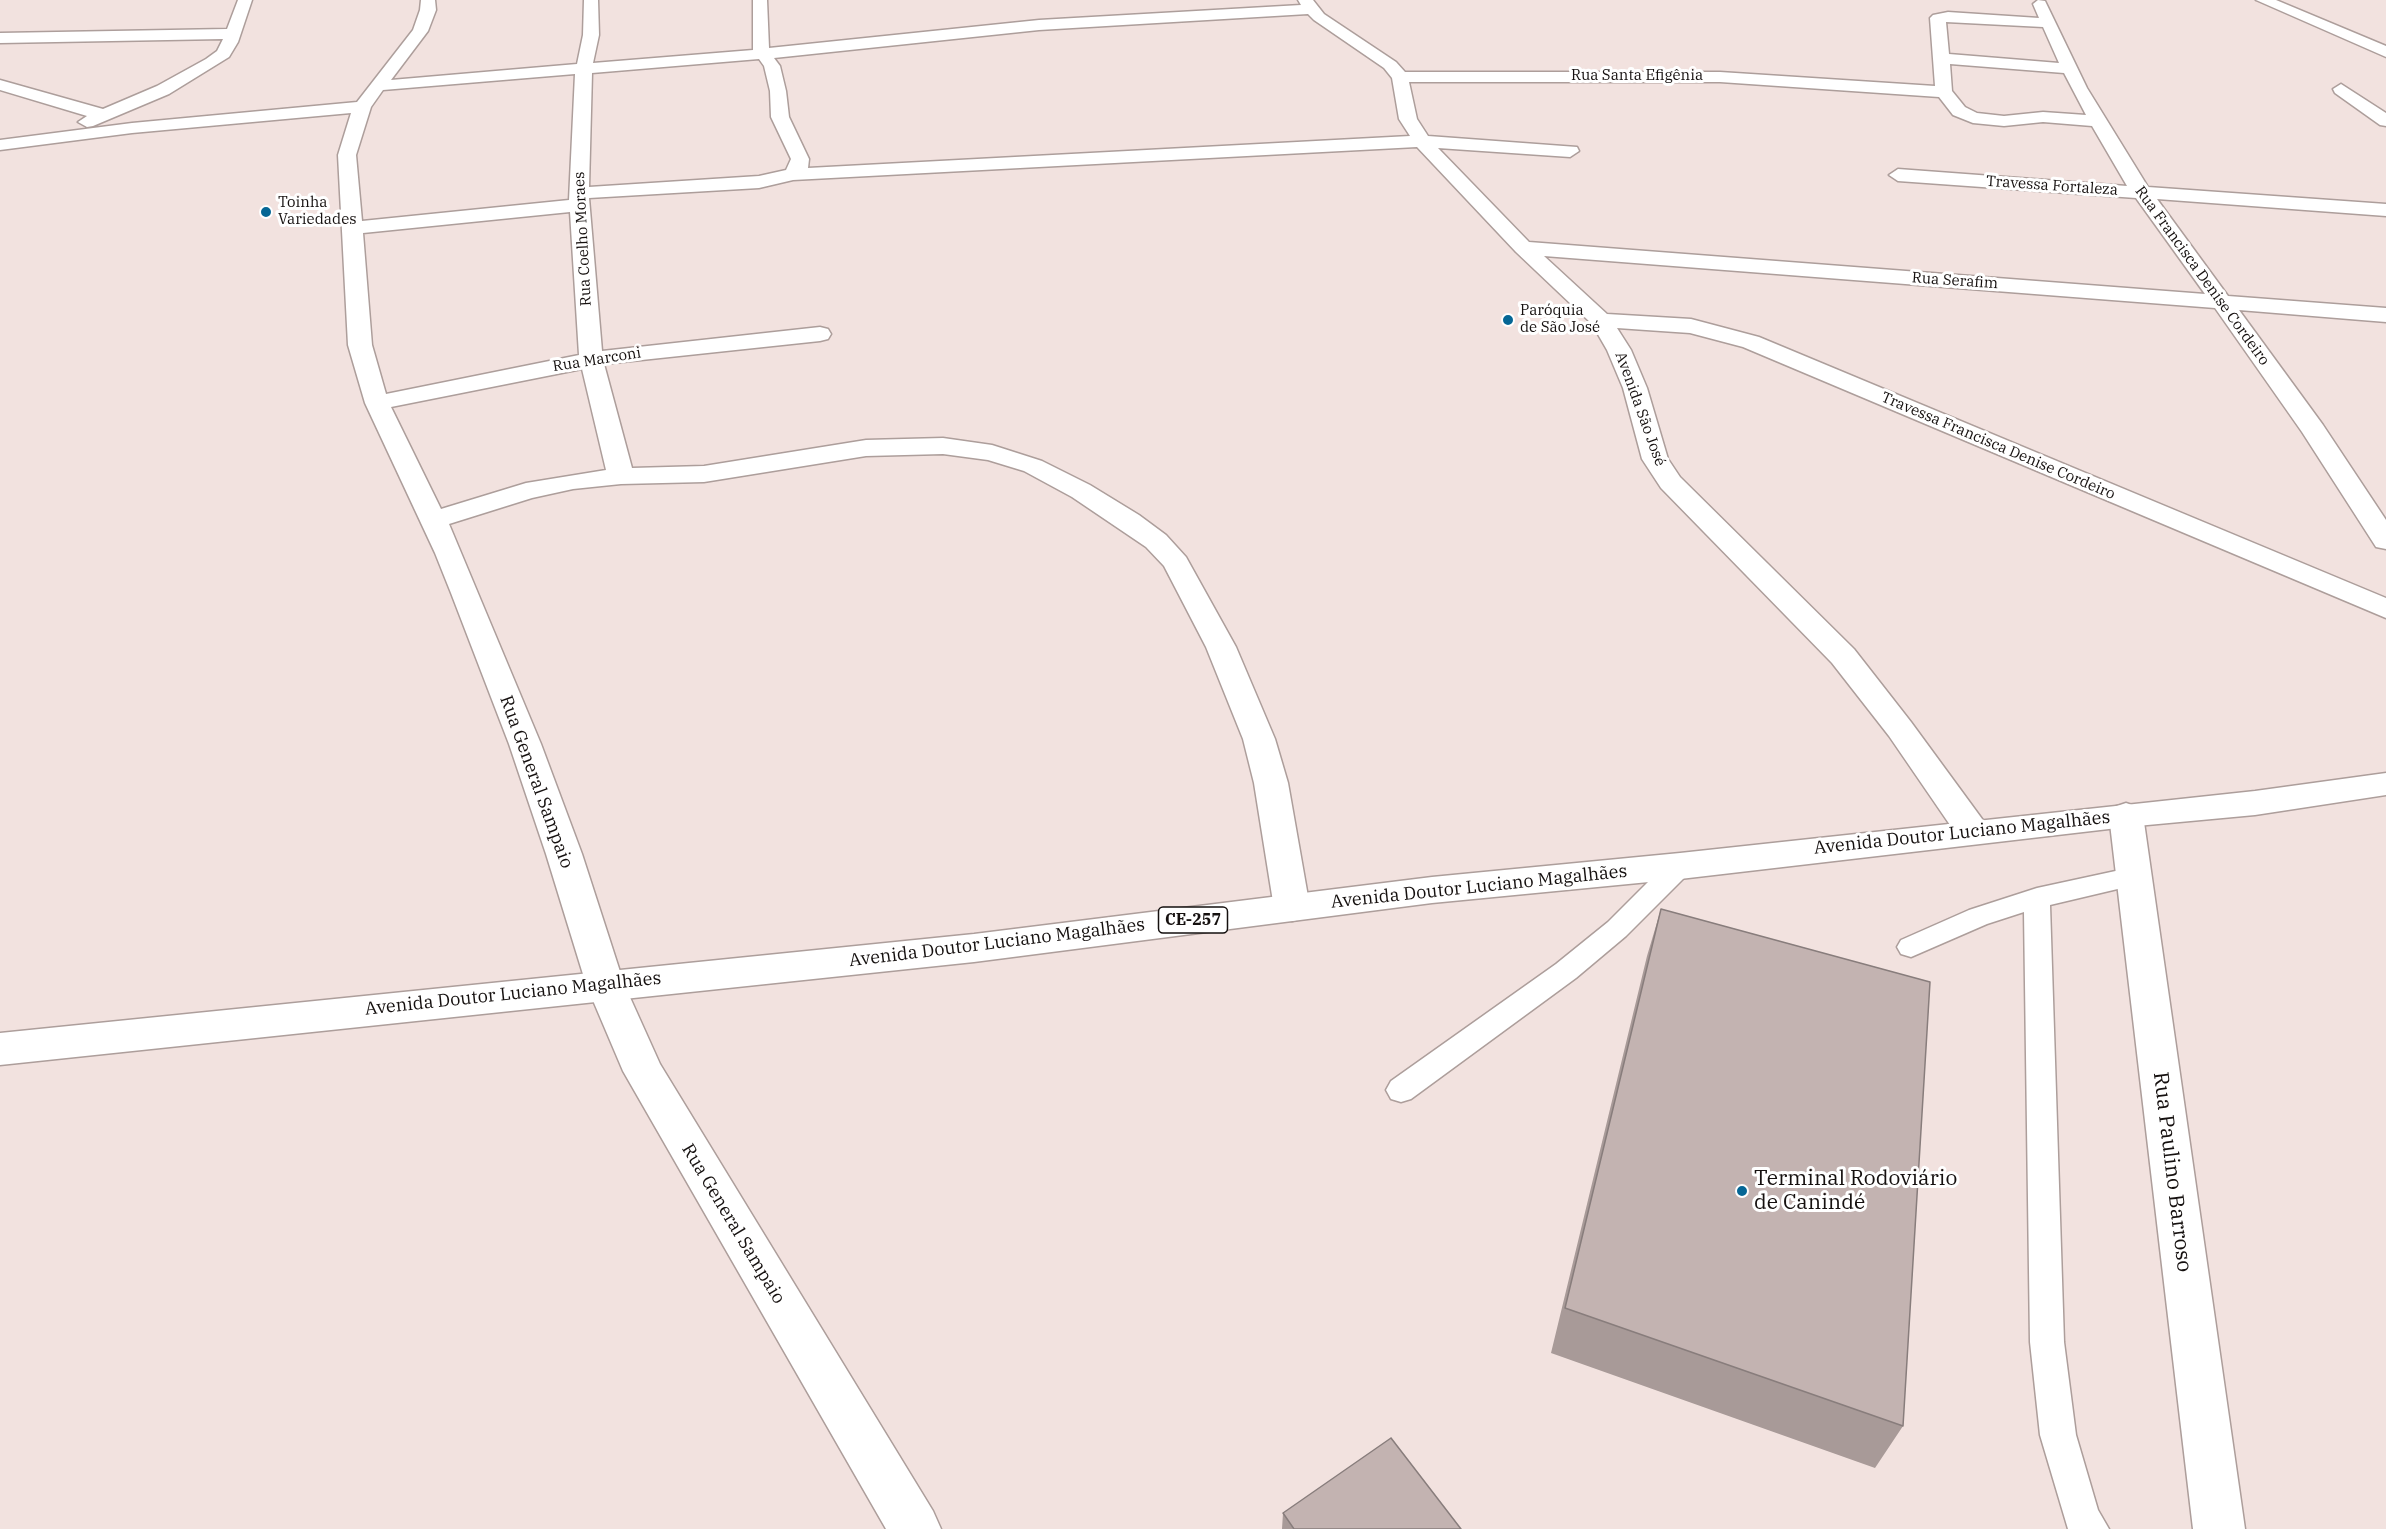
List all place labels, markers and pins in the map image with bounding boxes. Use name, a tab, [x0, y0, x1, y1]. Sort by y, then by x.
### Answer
place label: Toinha Variedades	[278, 194, 357, 229]
marker: Toinha Variedades	[259, 205, 273, 219]
place label: Paróquia de São José	[1520, 302, 1600, 337]
marker: Paróquia de São José	[1501, 313, 1515, 327]
place label: Terminal Rodoviário de Canindé	[1754, 1166, 1957, 1216]
marker: Terminal Rodoviário de Canindé	[1735, 1184, 1749, 1198]

